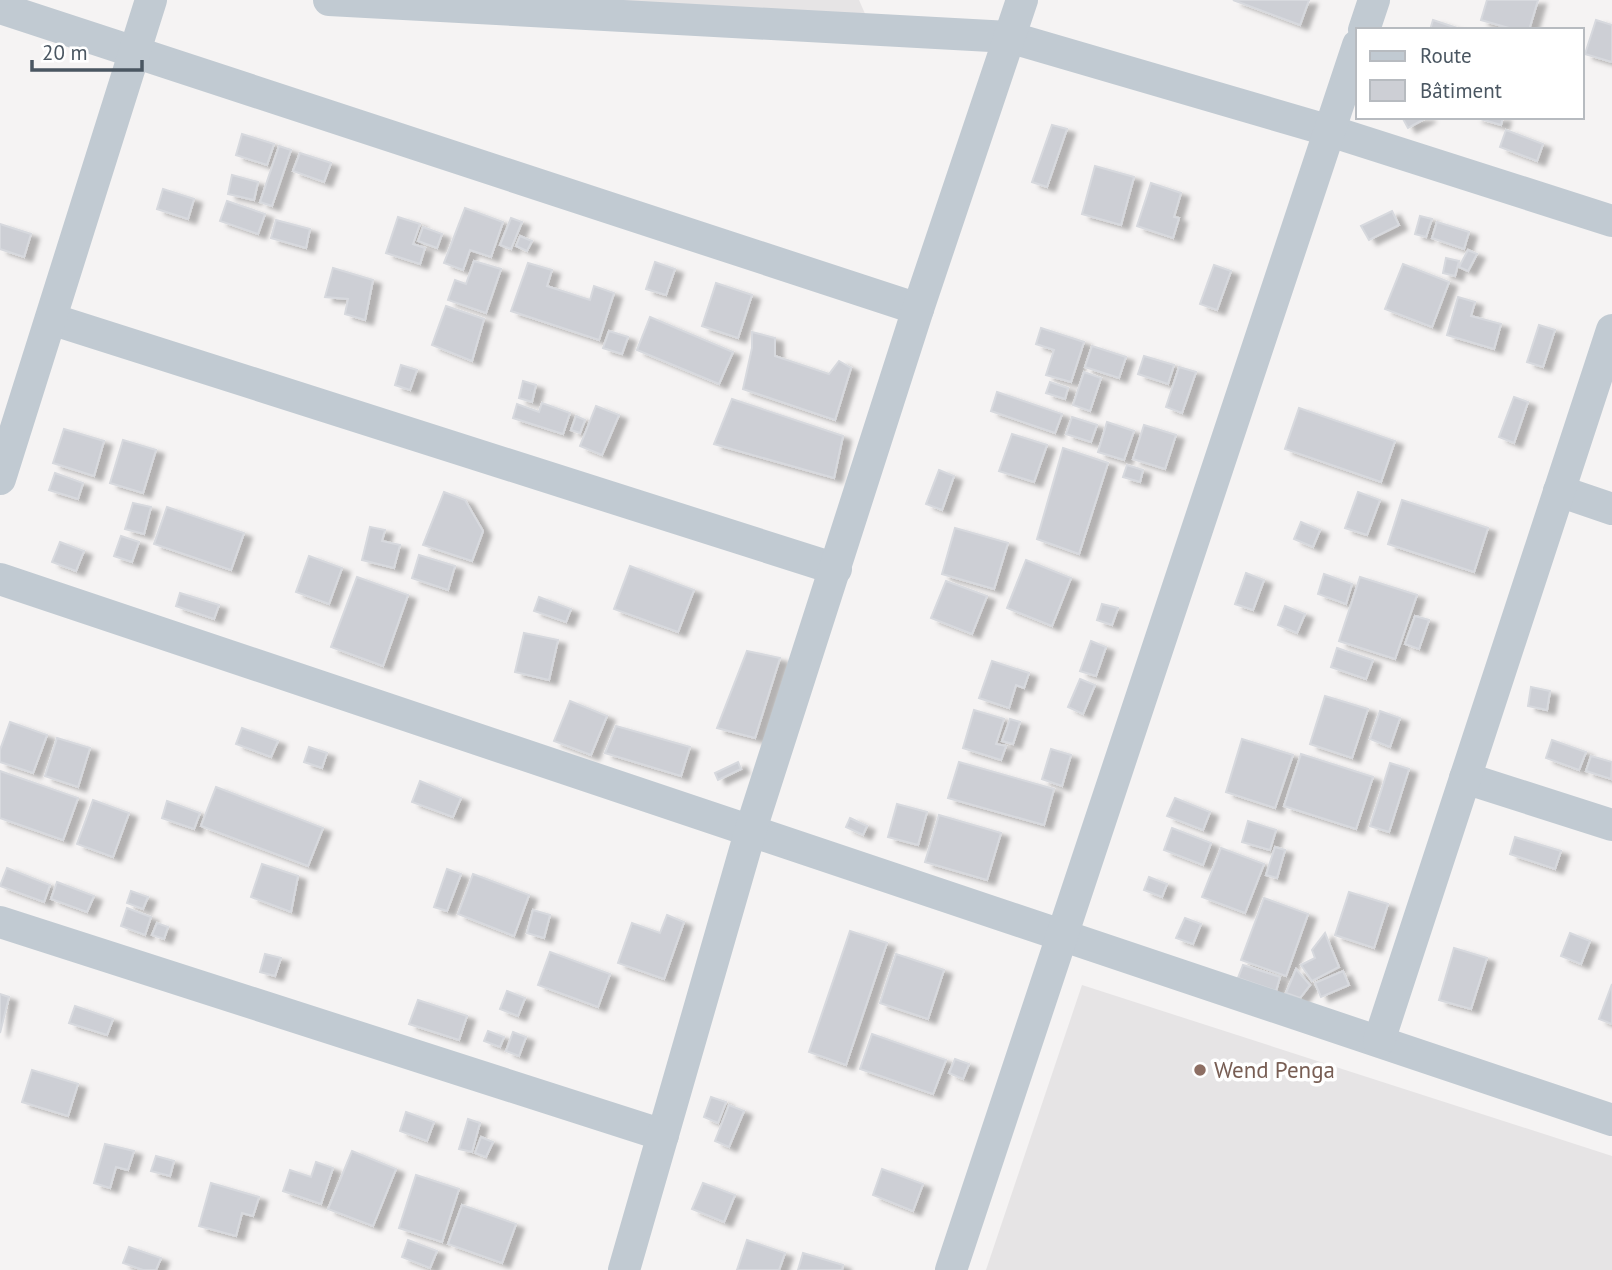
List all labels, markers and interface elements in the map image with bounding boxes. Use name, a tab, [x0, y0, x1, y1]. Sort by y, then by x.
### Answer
scale bar	[32, 28, 142, 72]
legend	[1356, 28, 1584, 119]
text: 20 m	[42, 39, 88, 66]
text: Route	[1420, 42, 1472, 69]
text: Bâtiment	[1420, 77, 1502, 104]
place label: Wend Penga	[1214, 1055, 1335, 1084]
marker: Wend Penga	[1192, 1062, 1208, 1078]

